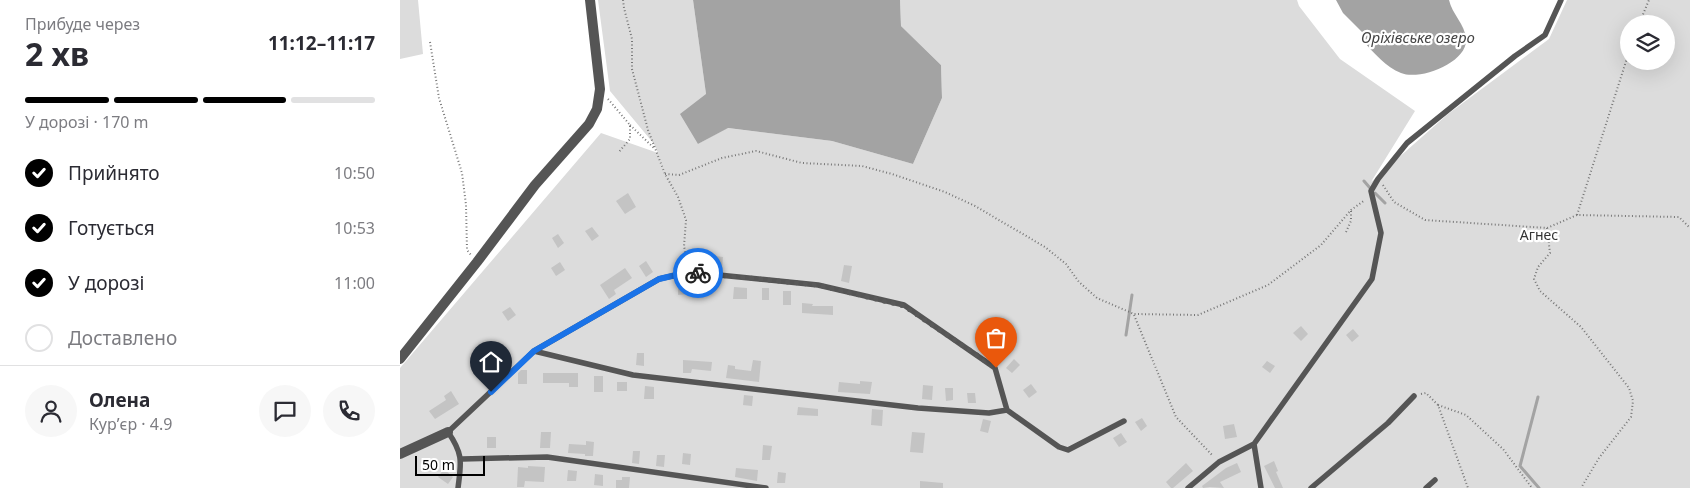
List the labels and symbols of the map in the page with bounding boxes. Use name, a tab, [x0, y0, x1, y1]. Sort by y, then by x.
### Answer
water label: Оріхівське озеро	[1361, 27, 1475, 47]
park label: Агнес	[1520, 225, 1558, 244]
courier	[673, 248, 723, 298]
pin	[975, 317, 1017, 368]
pin	[470, 341, 512, 392]
scale bar	[415, 453, 485, 476]

